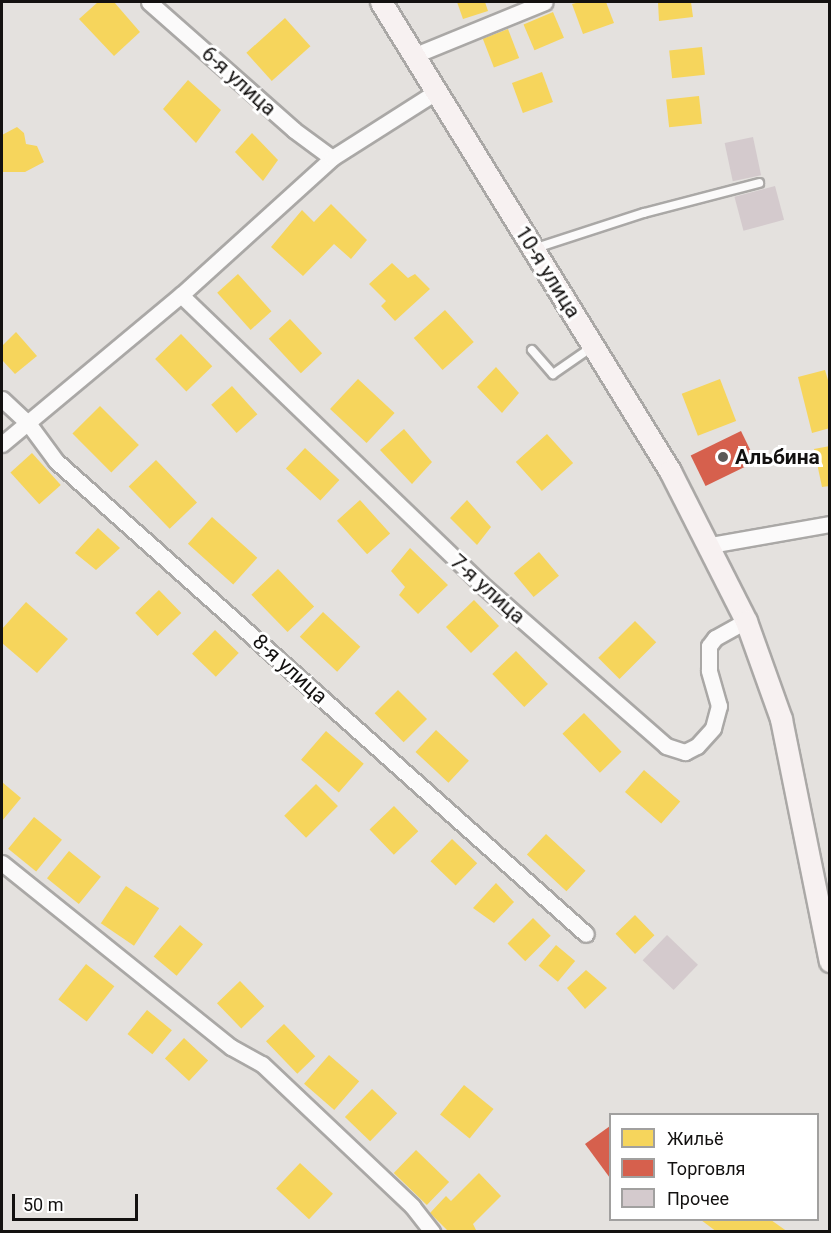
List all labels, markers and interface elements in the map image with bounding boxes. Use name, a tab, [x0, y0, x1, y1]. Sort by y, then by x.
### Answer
street label: 6-я улица	[196, 41, 282, 121]
street label: 10-я улица	[510, 221, 586, 323]
place label: Альбина	[735, 444, 820, 470]
marker: Альбина	[716, 450, 730, 464]
street label: 7-я улица	[445, 549, 531, 629]
street label: 8-я улица	[247, 629, 333, 709]
legend	[609, 1113, 819, 1221]
text: Жильё	[667, 1128, 723, 1149]
text: Торговля	[667, 1158, 745, 1179]
scale bar	[15, 1182, 141, 1220]
text: Прочее	[667, 1188, 729, 1209]
text: 50 m	[23, 1194, 63, 1215]

